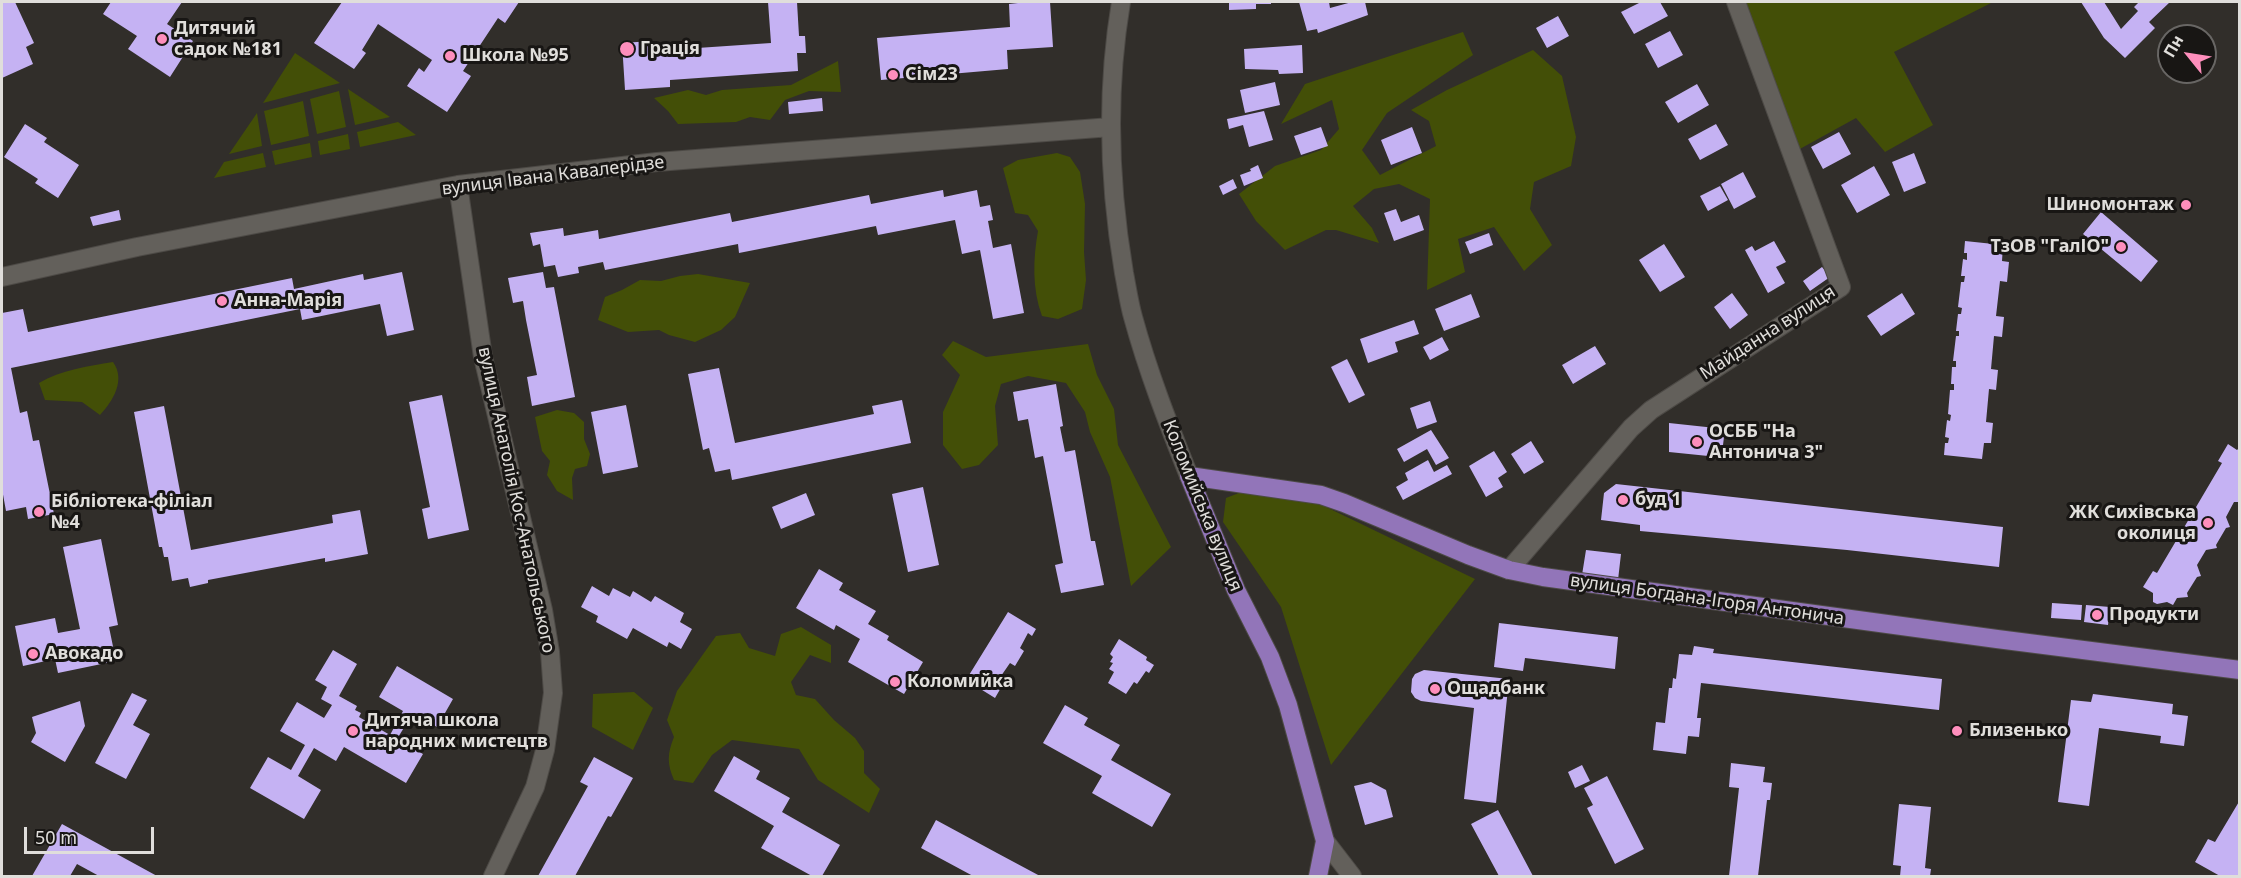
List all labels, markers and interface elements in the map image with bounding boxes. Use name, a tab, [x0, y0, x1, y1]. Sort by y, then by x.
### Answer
place label: Дитячий садок №181	[174, 18, 282, 60]
north arrow	[2157, 24, 2217, 84]
text: Пн	[2158, 31, 2188, 61]
marker: Дитячий садок №181	[155, 32, 169, 46]
place label: Грація	[640, 38, 700, 60]
marker: Грація	[618, 40, 636, 58]
place label: Школа №95	[462, 45, 569, 67]
marker: Школа №95	[443, 49, 457, 63]
place label: Сім23	[905, 64, 958, 86]
marker: Сім23	[886, 68, 900, 82]
street label: вулиця Івана Кавалерідзе	[441, 152, 665, 200]
place label: Шиномонтаж	[2047, 194, 2174, 216]
marker: Шиномонтаж	[2179, 198, 2193, 212]
place label: ТзОВ "ГалІО"	[1991, 236, 2109, 258]
marker: ТзОВ "ГалІО"	[2114, 240, 2128, 254]
street label: Майданна вулиця	[1696, 281, 1840, 385]
place label: Анна-Марія	[234, 290, 342, 312]
marker: Анна-Марія	[215, 294, 229, 308]
street label: вулиця Анатолія Кос-Анатольського	[473, 345, 559, 655]
street label: Коломийська вулиця	[1158, 417, 1246, 595]
place label: ОСББ "На Антонича 3"	[1709, 421, 1823, 464]
marker: ОСББ "На Антонича 3"	[1690, 435, 1704, 449]
place label: буд 1	[1635, 489, 1682, 511]
place label: Бібліотека-філіал №4	[51, 491, 213, 534]
marker: буд 1	[1616, 493, 1630, 507]
place label: ЖК Сихівська околиця	[2069, 502, 2196, 544]
marker: Бібліотека-філіал №4	[32, 505, 46, 519]
marker: ЖК Сихівська околиця	[2201, 516, 2215, 530]
street label: вулиця Богдана-Ігоря Антонича	[1569, 570, 1845, 630]
place label: Продукти	[2109, 604, 2199, 626]
marker: Продукти	[2090, 608, 2104, 622]
place label: Авокадо	[45, 643, 123, 665]
marker: Авокадо	[26, 647, 40, 661]
place label: Коломийка	[907, 671, 1013, 693]
marker: Коломийка	[888, 675, 902, 689]
place label: Ощадбанк	[1447, 678, 1545, 700]
marker: Ощадбанк	[1428, 682, 1442, 696]
place label: Дитяча школа народних мистецтв	[365, 710, 548, 752]
place label: Близенько	[1969, 720, 2068, 742]
marker: Дитяча школа народних мистецтв	[346, 724, 360, 738]
marker: Близенько	[1950, 724, 1964, 738]
scale bar	[27, 815, 158, 853]
text: 50 m	[35, 825, 77, 849]

